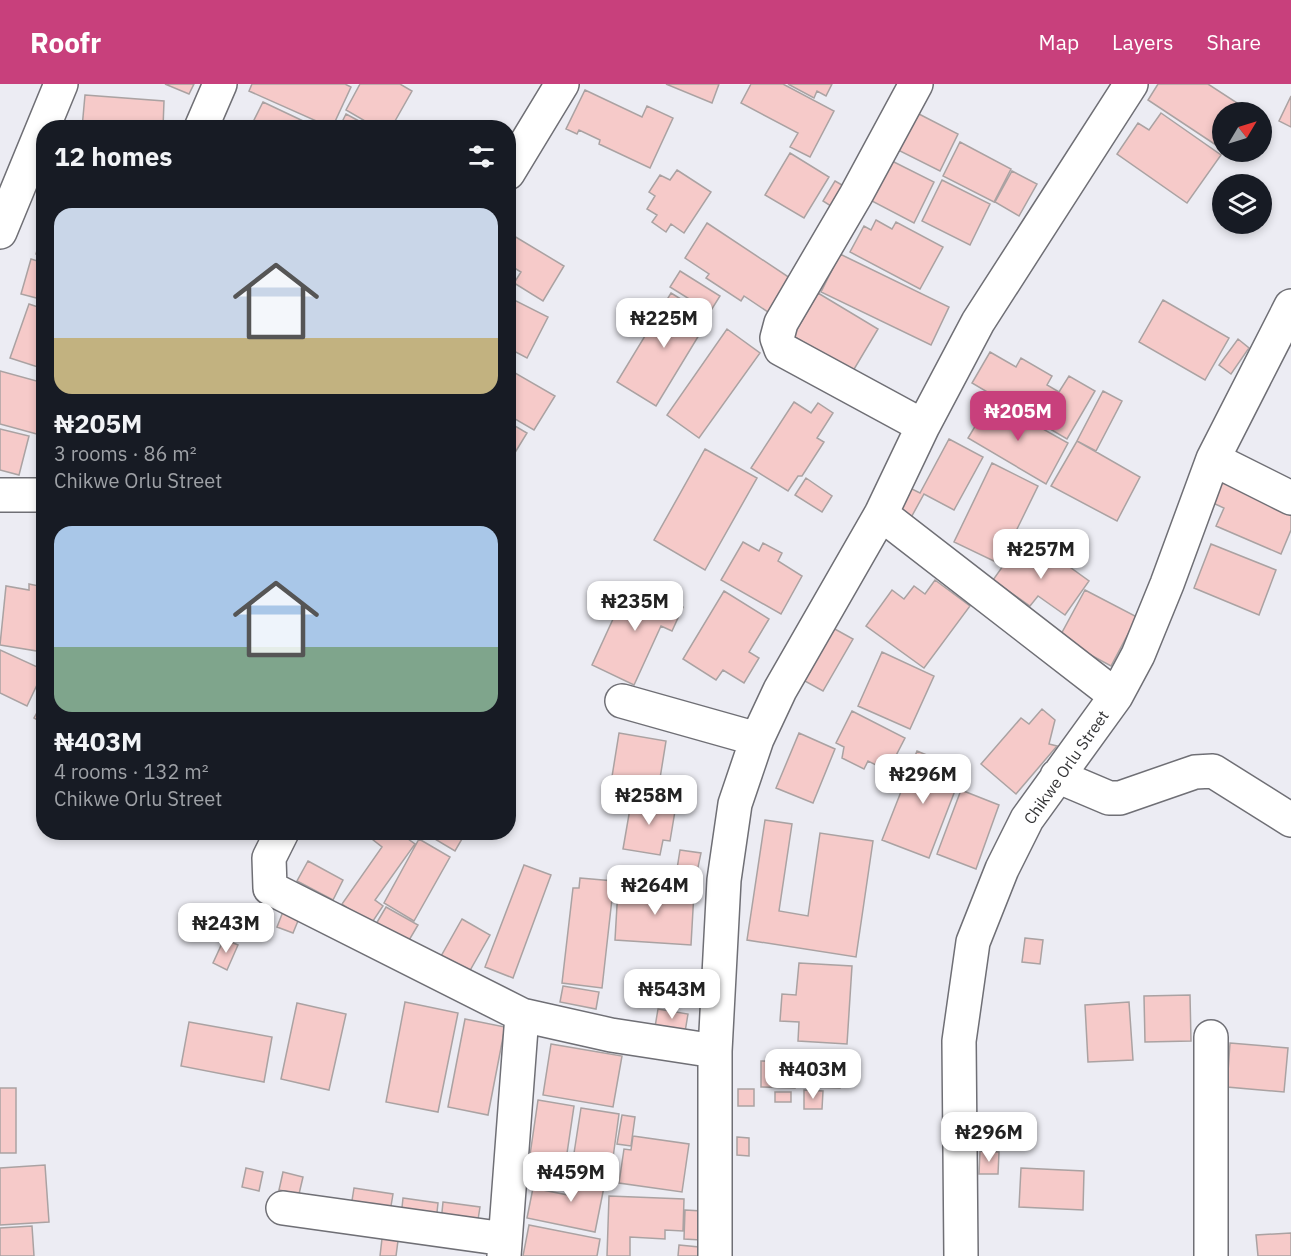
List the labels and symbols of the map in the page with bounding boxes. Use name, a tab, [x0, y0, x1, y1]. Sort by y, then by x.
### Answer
north arrow	[1212, 102, 1272, 162]
pin: ₦225M	[622, 298, 706, 349]
pin: ₦205M	[976, 391, 1060, 442]
pin: ₦257M	[999, 529, 1083, 580]
pin: ₦235M	[593, 581, 677, 632]
street label: Chikwe Orlu Street	[1019, 706, 1113, 828]
pin: ₦296M	[881, 754, 965, 805]
pin: ₦258M	[607, 775, 691, 826]
pin: ₦264M	[613, 865, 697, 916]
pin: ₦243M	[184, 903, 268, 954]
pin: ₦543M	[630, 969, 714, 1020]
pin: ₦403M	[771, 1049, 855, 1100]
pin: ₦296M	[947, 1112, 1031, 1163]
pin: ₦459M	[529, 1152, 613, 1203]

